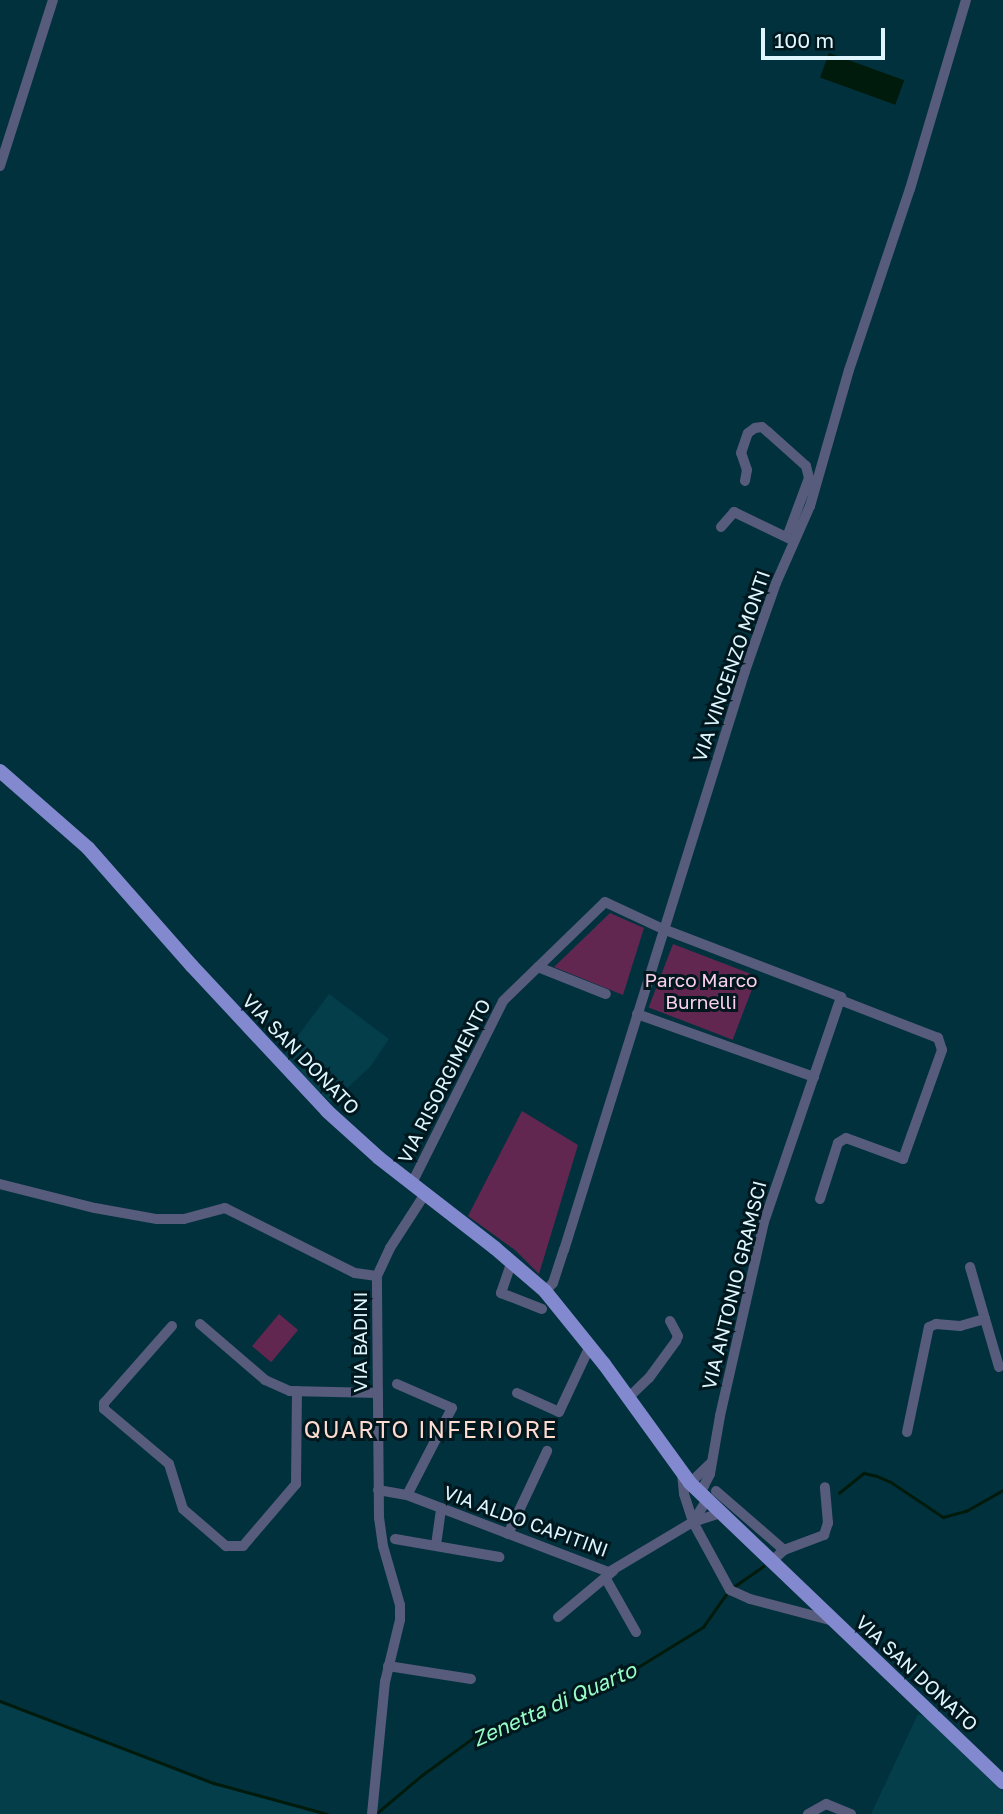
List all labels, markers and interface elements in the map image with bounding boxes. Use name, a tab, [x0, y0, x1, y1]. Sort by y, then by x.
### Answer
scale bar	[765, 14, 889, 58]
text: 100 m	[774, 27, 834, 53]
street label: VIA VINCENZO MONTI	[688, 567, 774, 765]
park label: Parco Marco Burnelli	[645, 969, 757, 1013]
street label: VIA SAN DONATO	[238, 989, 364, 1119]
street label: VIA RISORGIMENTO	[393, 995, 495, 1167]
street label: VIA ANTONIO GRAMSCI	[697, 1178, 771, 1392]
street label: VIA BADINI	[349, 1292, 371, 1392]
district label: QUARTO INFERIORE	[306, 1415, 556, 1443]
street label: VIA ALDO CAPITINI	[440, 1481, 612, 1561]
street label: VIA SAN DONATO	[851, 1611, 983, 1735]
water label: Zenetta di Quarto	[468, 1657, 640, 1751]

